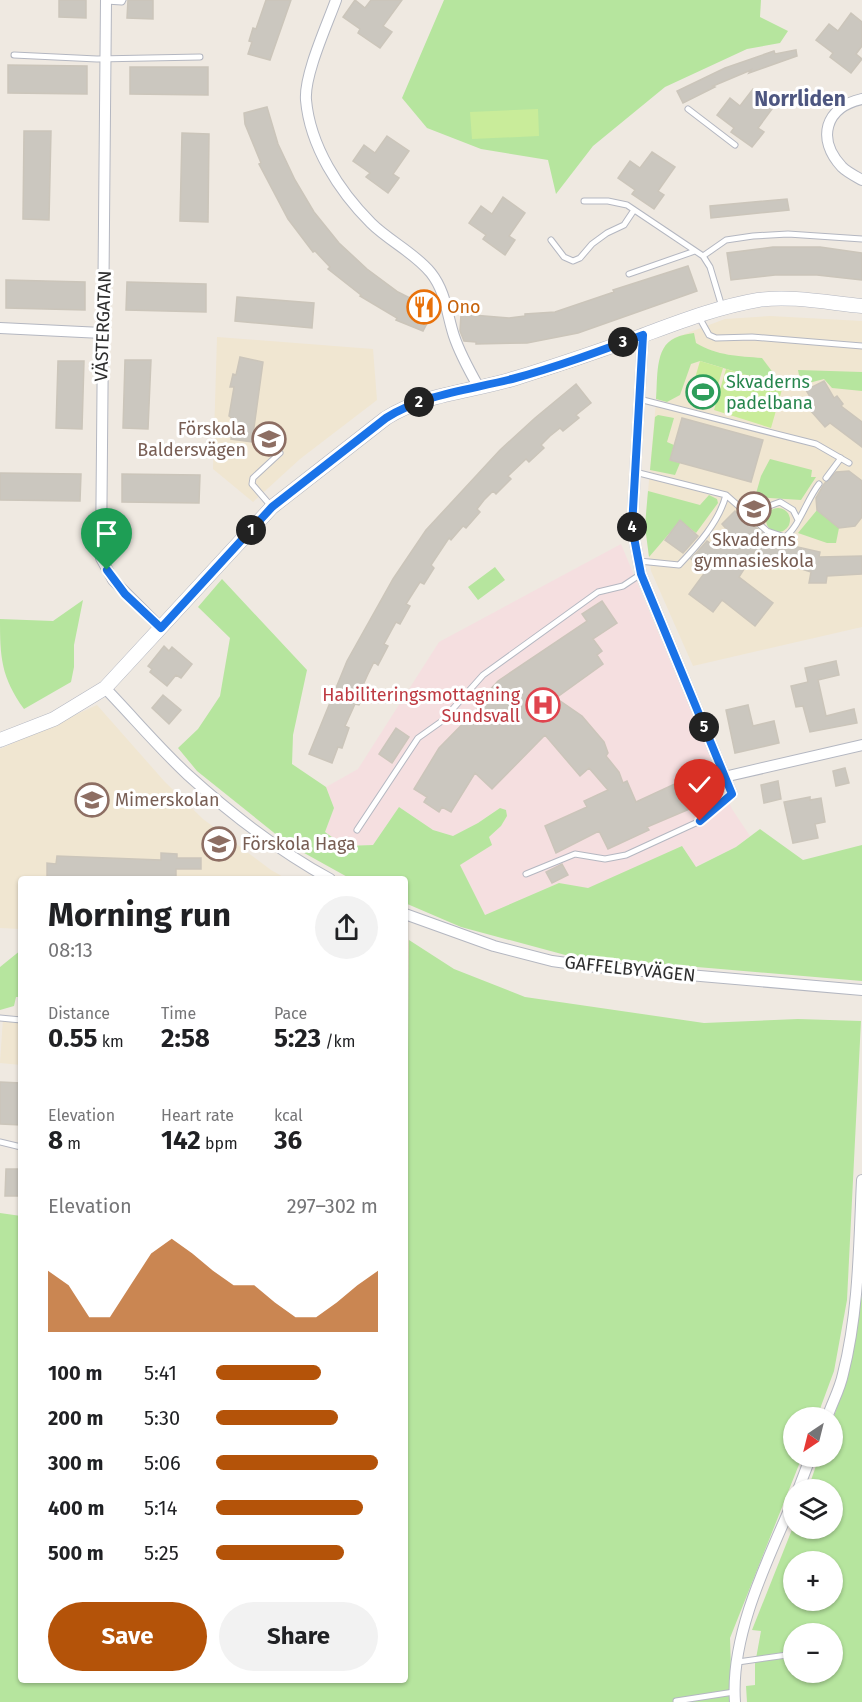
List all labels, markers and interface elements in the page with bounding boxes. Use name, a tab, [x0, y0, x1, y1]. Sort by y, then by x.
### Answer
district label: Norrliden	[754, 86, 846, 112]
street label: VÄSTERGATAN	[90, 270, 116, 382]
restaurant icon: Ono	[406, 289, 442, 325]
place label: Ono	[447, 296, 481, 318]
pin: 3	[608, 327, 638, 357]
text: 3	[619, 332, 627, 351]
place label: Skvaderns padelbana	[726, 371, 813, 414]
sports icon: Skvaderns padelbana	[685, 374, 721, 410]
pin: 2	[404, 387, 434, 417]
text: 2	[415, 392, 423, 411]
place label: Förskola Baldersvägen	[137, 418, 246, 461]
school or university icon: Förskola Baldersvägen	[251, 421, 287, 457]
school or university icon: Skvaderns gymnasieskola	[736, 491, 772, 527]
pin	[81, 508, 132, 570]
pin: 4	[617, 512, 647, 542]
pin: 1	[236, 515, 266, 545]
icon: arrive	[90, 517, 123, 550]
text: 4	[627, 517, 637, 536]
text: 1	[247, 520, 255, 539]
place label: Skvaderns gymnasieskola	[694, 529, 814, 572]
place label: Habiliteringsmottagning Sundsvall	[322, 684, 521, 727]
hospital icon: Habiliteringsmottagning Sundsvall	[525, 687, 561, 723]
pin: 5	[689, 712, 719, 742]
text: 5	[700, 717, 708, 736]
pin	[674, 759, 725, 821]
icon: check	[683, 768, 716, 801]
school or university icon: Mimerskolan	[74, 782, 110, 818]
place label: Mimerskolan	[115, 789, 220, 811]
school or university icon: Förskola Haga	[201, 826, 237, 862]
place label: Förskola Haga	[242, 833, 356, 855]
text: Morning run	[48, 895, 231, 935]
button: share	[315, 896, 378, 959]
text: 08:13	[48, 938, 93, 962]
street label: GAFFELBYVÄGEN	[563, 951, 697, 987]
text: Distance	[48, 1004, 110, 1023]
text: Time	[161, 1004, 196, 1023]
text: Pace	[274, 1004, 307, 1023]
text: 0.55	[48, 1023, 97, 1054]
text: 2:58	[161, 1023, 210, 1054]
text: 5:23	[274, 1023, 321, 1054]
text: km	[97, 1032, 124, 1051]
text: /km	[321, 1032, 355, 1051]
text: Elevation	[48, 1106, 115, 1125]
text: Heart rate	[161, 1106, 234, 1125]
text: kcal	[274, 1106, 303, 1125]
text: 8	[48, 1125, 63, 1156]
text: 142	[161, 1125, 201, 1156]
text: 36	[274, 1125, 302, 1156]
text: m	[63, 1134, 81, 1153]
text: bpm	[201, 1134, 238, 1153]
text: Elevation	[48, 1194, 132, 1218]
text: 297–302 m	[287, 1194, 378, 1218]
text: 100 m	[48, 1361, 102, 1385]
text: 5:41	[144, 1361, 177, 1385]
text: 200 m	[48, 1406, 103, 1430]
text: 5:30	[144, 1406, 180, 1430]
north arrow	[783, 1407, 843, 1467]
map controls	[783, 1407, 843, 1683]
text: 300 m	[48, 1451, 103, 1475]
text: 5:06	[144, 1451, 181, 1475]
button: layers	[783, 1479, 843, 1539]
text: 400 m	[48, 1496, 104, 1520]
text: 5:14	[144, 1496, 177, 1520]
text: 500 m	[48, 1541, 104, 1565]
text: 5:25	[144, 1541, 179, 1565]
button: +	[783, 1551, 843, 1611]
button: Save	[48, 1602, 207, 1671]
button: Share	[219, 1602, 378, 1671]
button: −	[783, 1623, 843, 1683]

